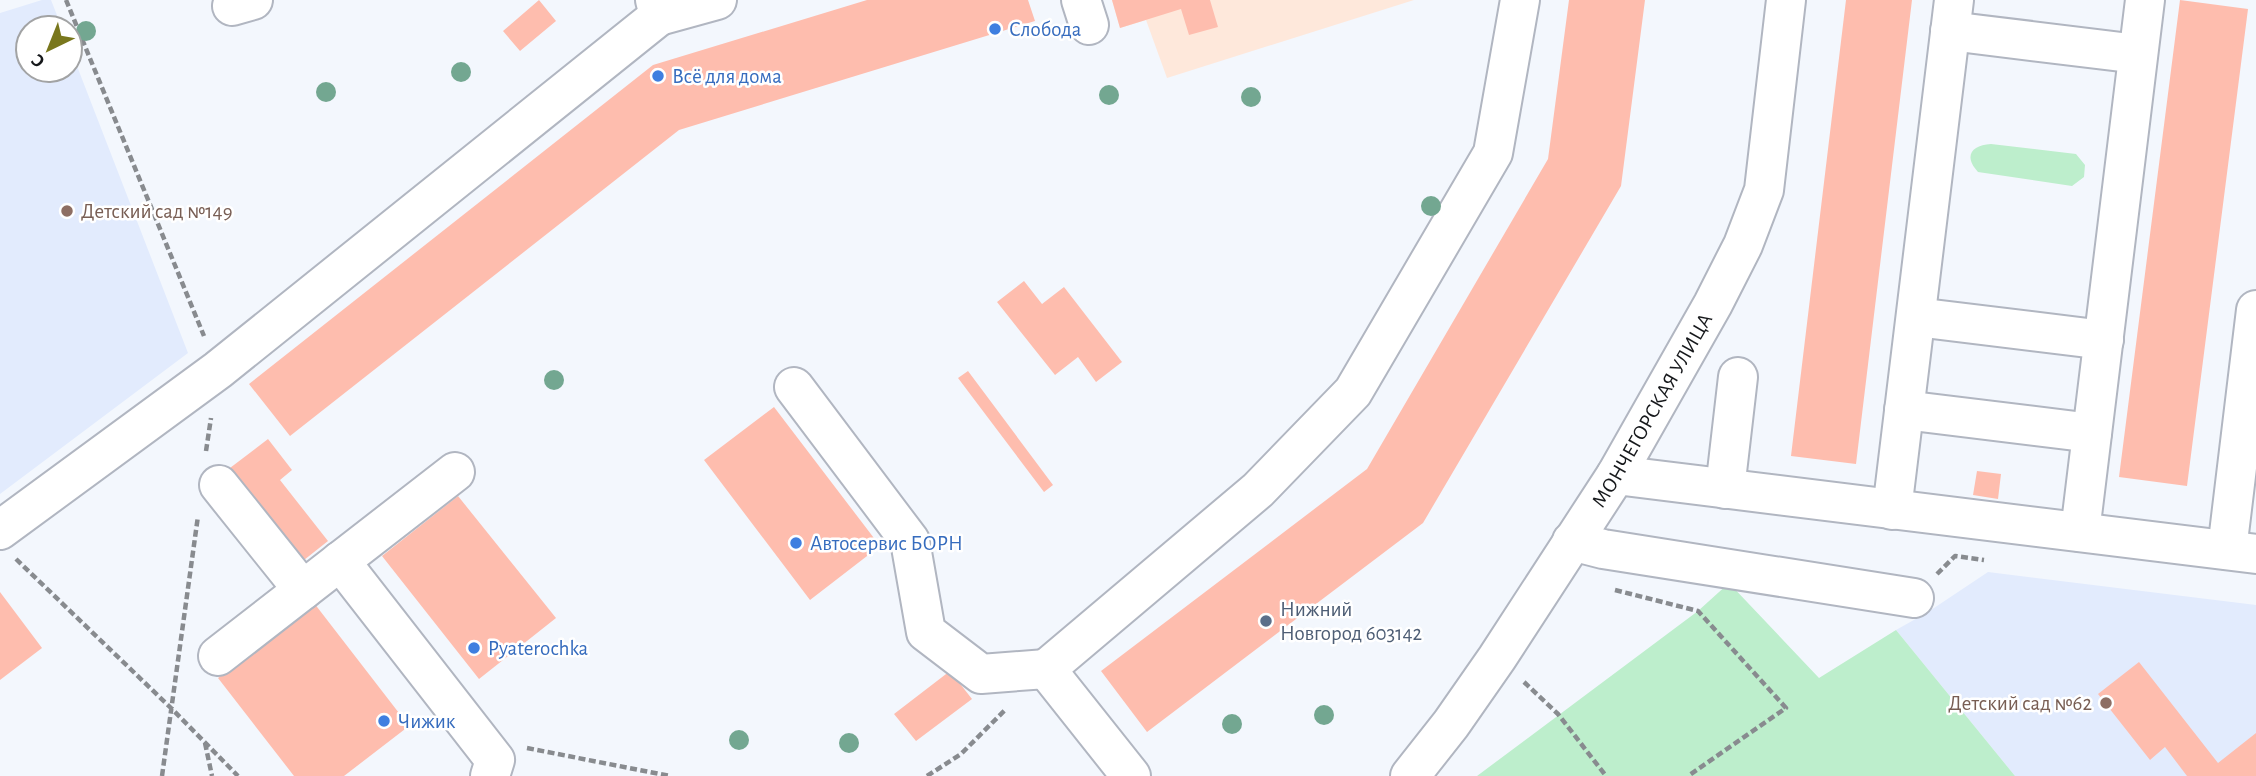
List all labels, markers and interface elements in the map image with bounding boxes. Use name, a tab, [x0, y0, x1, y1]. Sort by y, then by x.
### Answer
north arrow	[14, 14, 84, 84]
place label: Слобода	[1009, 19, 1082, 40]
marker: Слобода	[987, 21, 1003, 37]
text: С	[28, 50, 49, 71]
place label: Всё для дома	[672, 66, 782, 87]
marker: Всё для дома	[650, 68, 666, 84]
place label: Детский сад №149	[81, 201, 233, 222]
marker: Детский сад №149	[59, 203, 75, 219]
street label: МОНЧЕГОРСКАЯ УЛИЦА	[1588, 310, 1716, 511]
place label: Автосервис БОРН	[810, 533, 963, 554]
marker: Автосервис БОРН	[788, 535, 804, 551]
place label: Нижний Новгород 603142	[1280, 599, 1422, 644]
marker: Нижний Новгород 603142	[1258, 613, 1274, 629]
place label: Pyaterochka	[488, 638, 589, 659]
marker: Pyaterochka	[466, 640, 482, 656]
place label: Детский сад №62	[1948, 693, 2092, 714]
marker: Детский сад №62	[2098, 695, 2114, 711]
place label: Чижик	[398, 711, 456, 732]
marker: Чижик	[376, 713, 392, 729]

